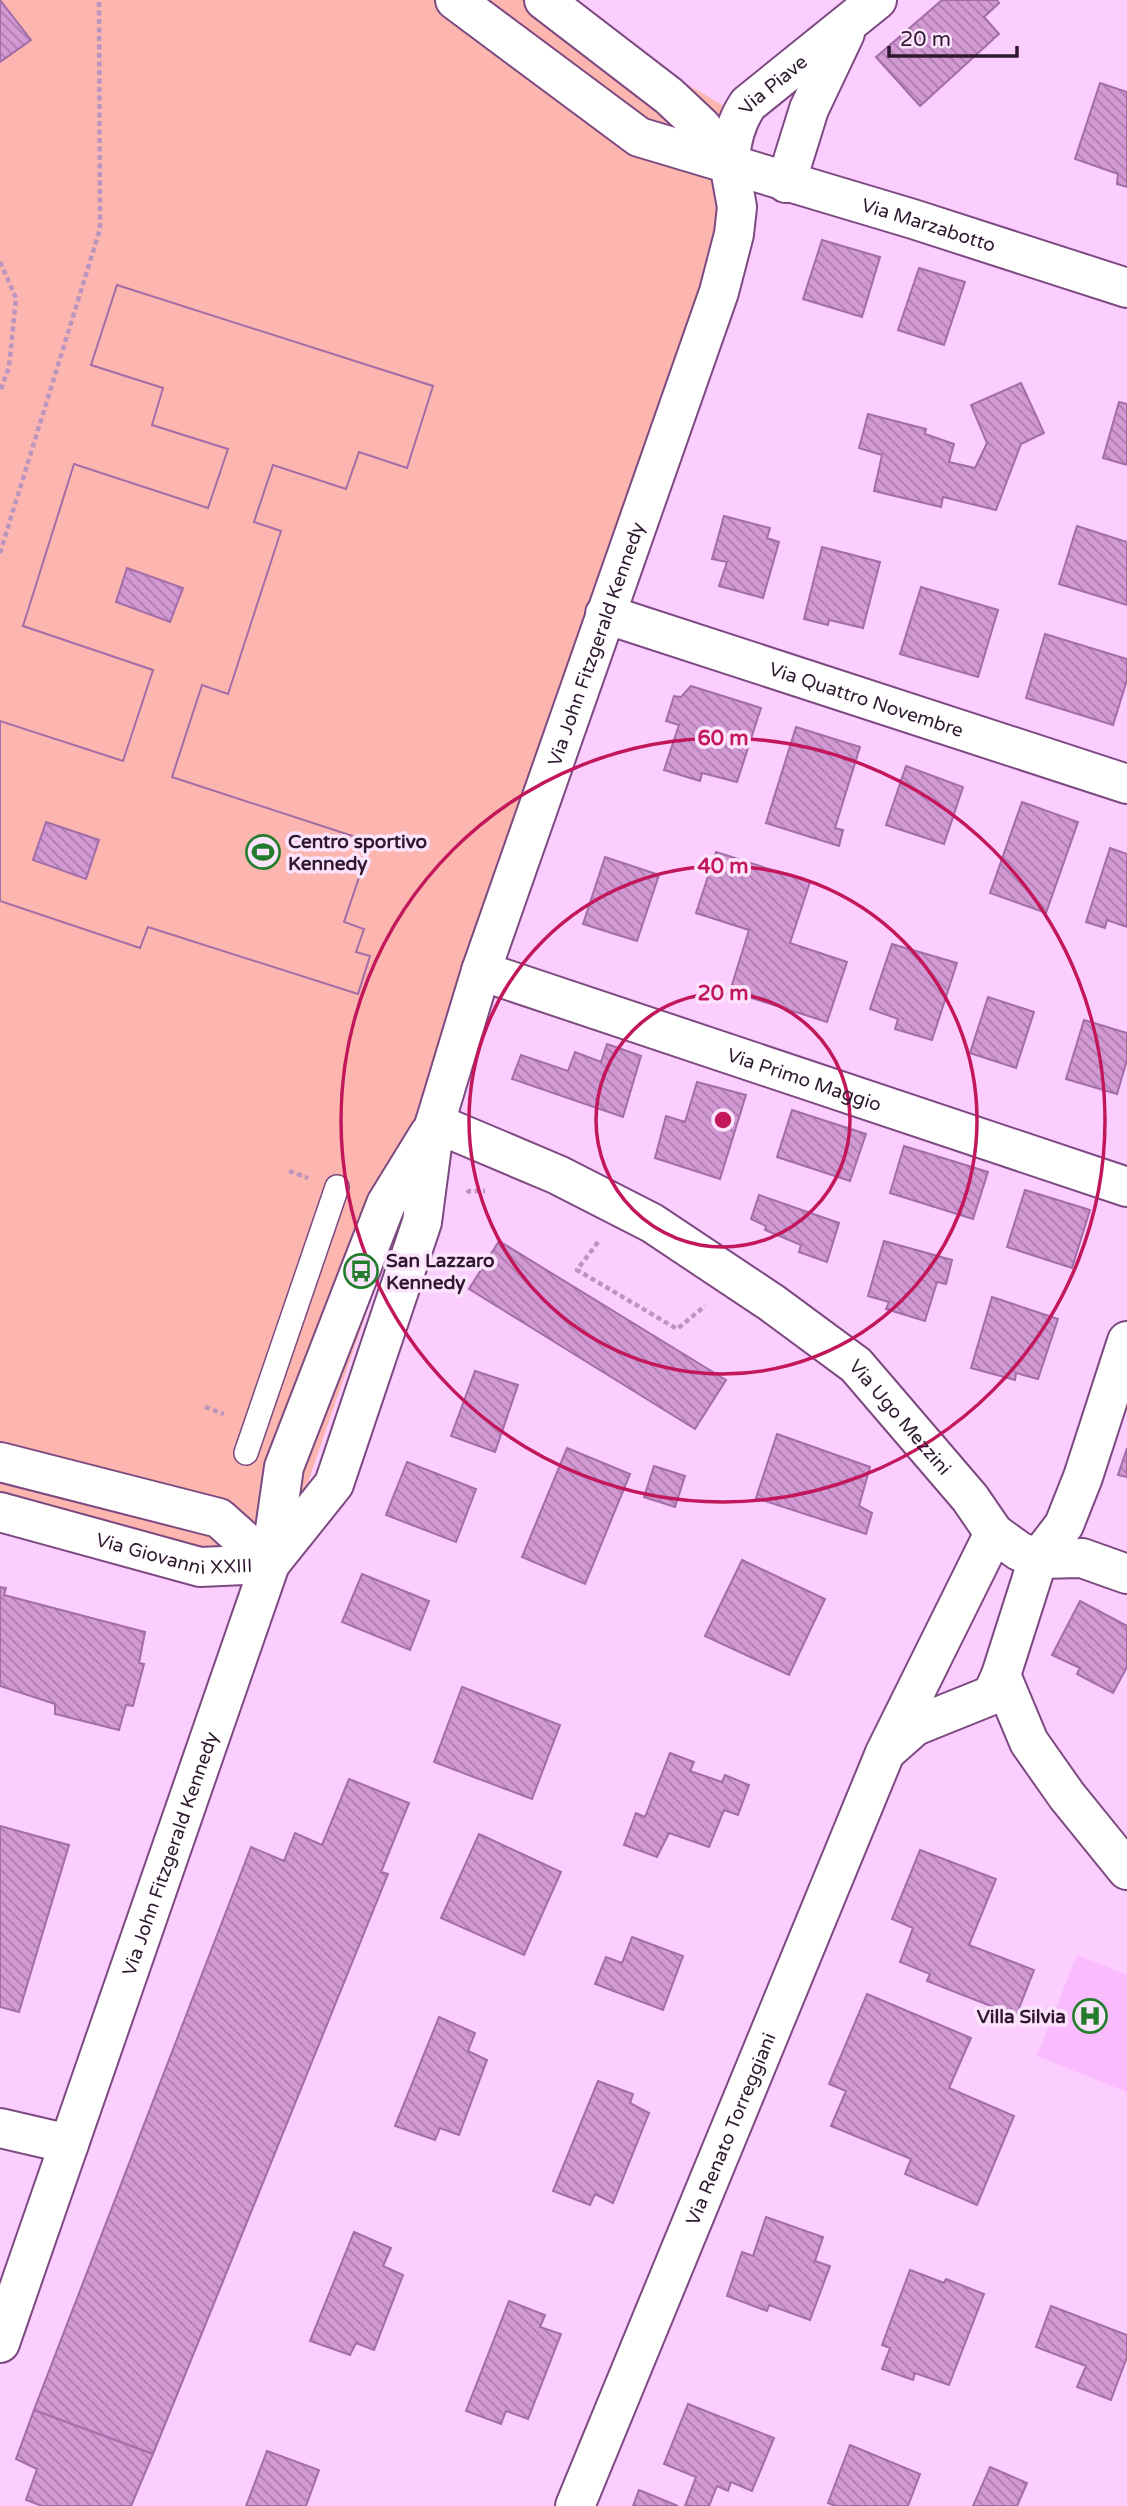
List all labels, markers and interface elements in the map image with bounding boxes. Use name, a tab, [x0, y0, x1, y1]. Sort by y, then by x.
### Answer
scale bar	[889, 14, 1017, 58]
text: 20 m	[900, 27, 951, 52]
street label: Via Piave	[734, 51, 812, 119]
street label: Via Marzabotto	[859, 194, 998, 257]
street label: Via John Fitzgerald Kennedy	[544, 520, 649, 769]
street label: Via Quattro Novembre	[766, 658, 966, 742]
text: 60 m	[697, 726, 749, 751]
place label: Centro sportivo Kennedy	[288, 831, 427, 876]
sports icon: Centro sportivo Kennedy	[244, 833, 282, 871]
text: 40 m	[697, 854, 749, 879]
text: 20 m	[697, 981, 749, 1006]
street label: Via Primo Maggio	[724, 1044, 884, 1116]
centre of rings	[711, 1108, 735, 1132]
place label: San Lazzaro Kennedy	[386, 1250, 495, 1295]
bus stop icon: San Lazzaro Kennedy	[342, 1252, 380, 1290]
street label: Via Ugo Mezzini	[844, 1355, 955, 1480]
street label: Via Giovanni XXIII	[93, 1529, 253, 1579]
street label: Via John Fitzgerald Kennedy	[118, 1729, 223, 1979]
hospital icon: Villa Silvia	[1071, 1997, 1109, 2035]
place label: Villa Silvia	[977, 2006, 1066, 2028]
street label: Via Renato Torreggiani	[682, 2030, 781, 2229]

